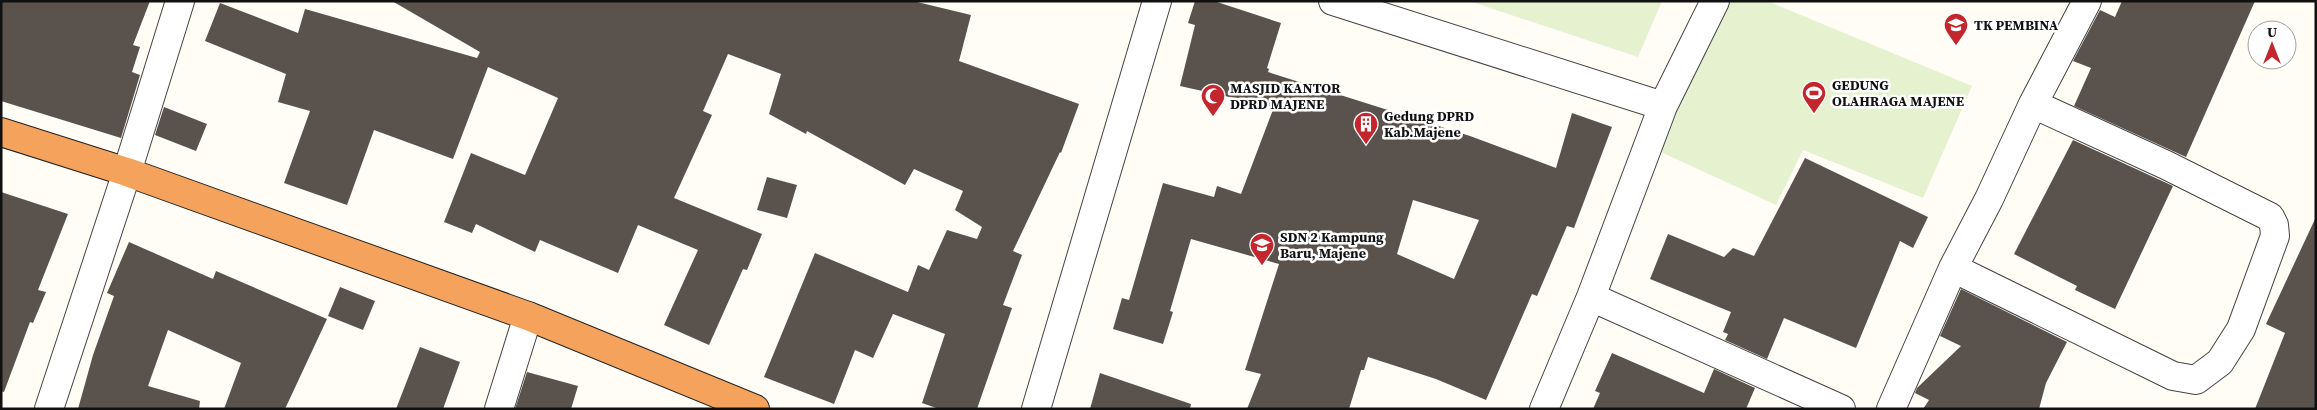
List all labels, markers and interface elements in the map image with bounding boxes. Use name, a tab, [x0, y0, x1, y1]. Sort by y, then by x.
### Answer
school or university icon: TK PEMBINA	[1943, 12, 1969, 46]
place label: TK PEMBINA	[1974, 15, 2059, 35]
north arrow	[2247, 20, 2297, 70]
text: U	[2267, 22, 2277, 42]
place label: GEDUNG OLAHRAGA MAJENE	[1832, 75, 1964, 111]
place label: MASJID KANTOR DPRD MAJENE	[1230, 78, 1341, 114]
sports icon: GEDUNG OLAHRAGA MAJENE	[1801, 80, 1827, 114]
mosque icon: MASJID KANTOR DPRD MAJENE	[1200, 83, 1226, 117]
place label: Gedung DPRD Kab.Majene	[1384, 106, 1474, 142]
building icon: Gedung DPRD Kab.Majene	[1353, 111, 1379, 145]
place label: SDN 2 Kampung Baru, Majene	[1280, 227, 1384, 263]
school or university icon: SDN 2 Kampung Baru, Majene	[1249, 232, 1275, 266]

